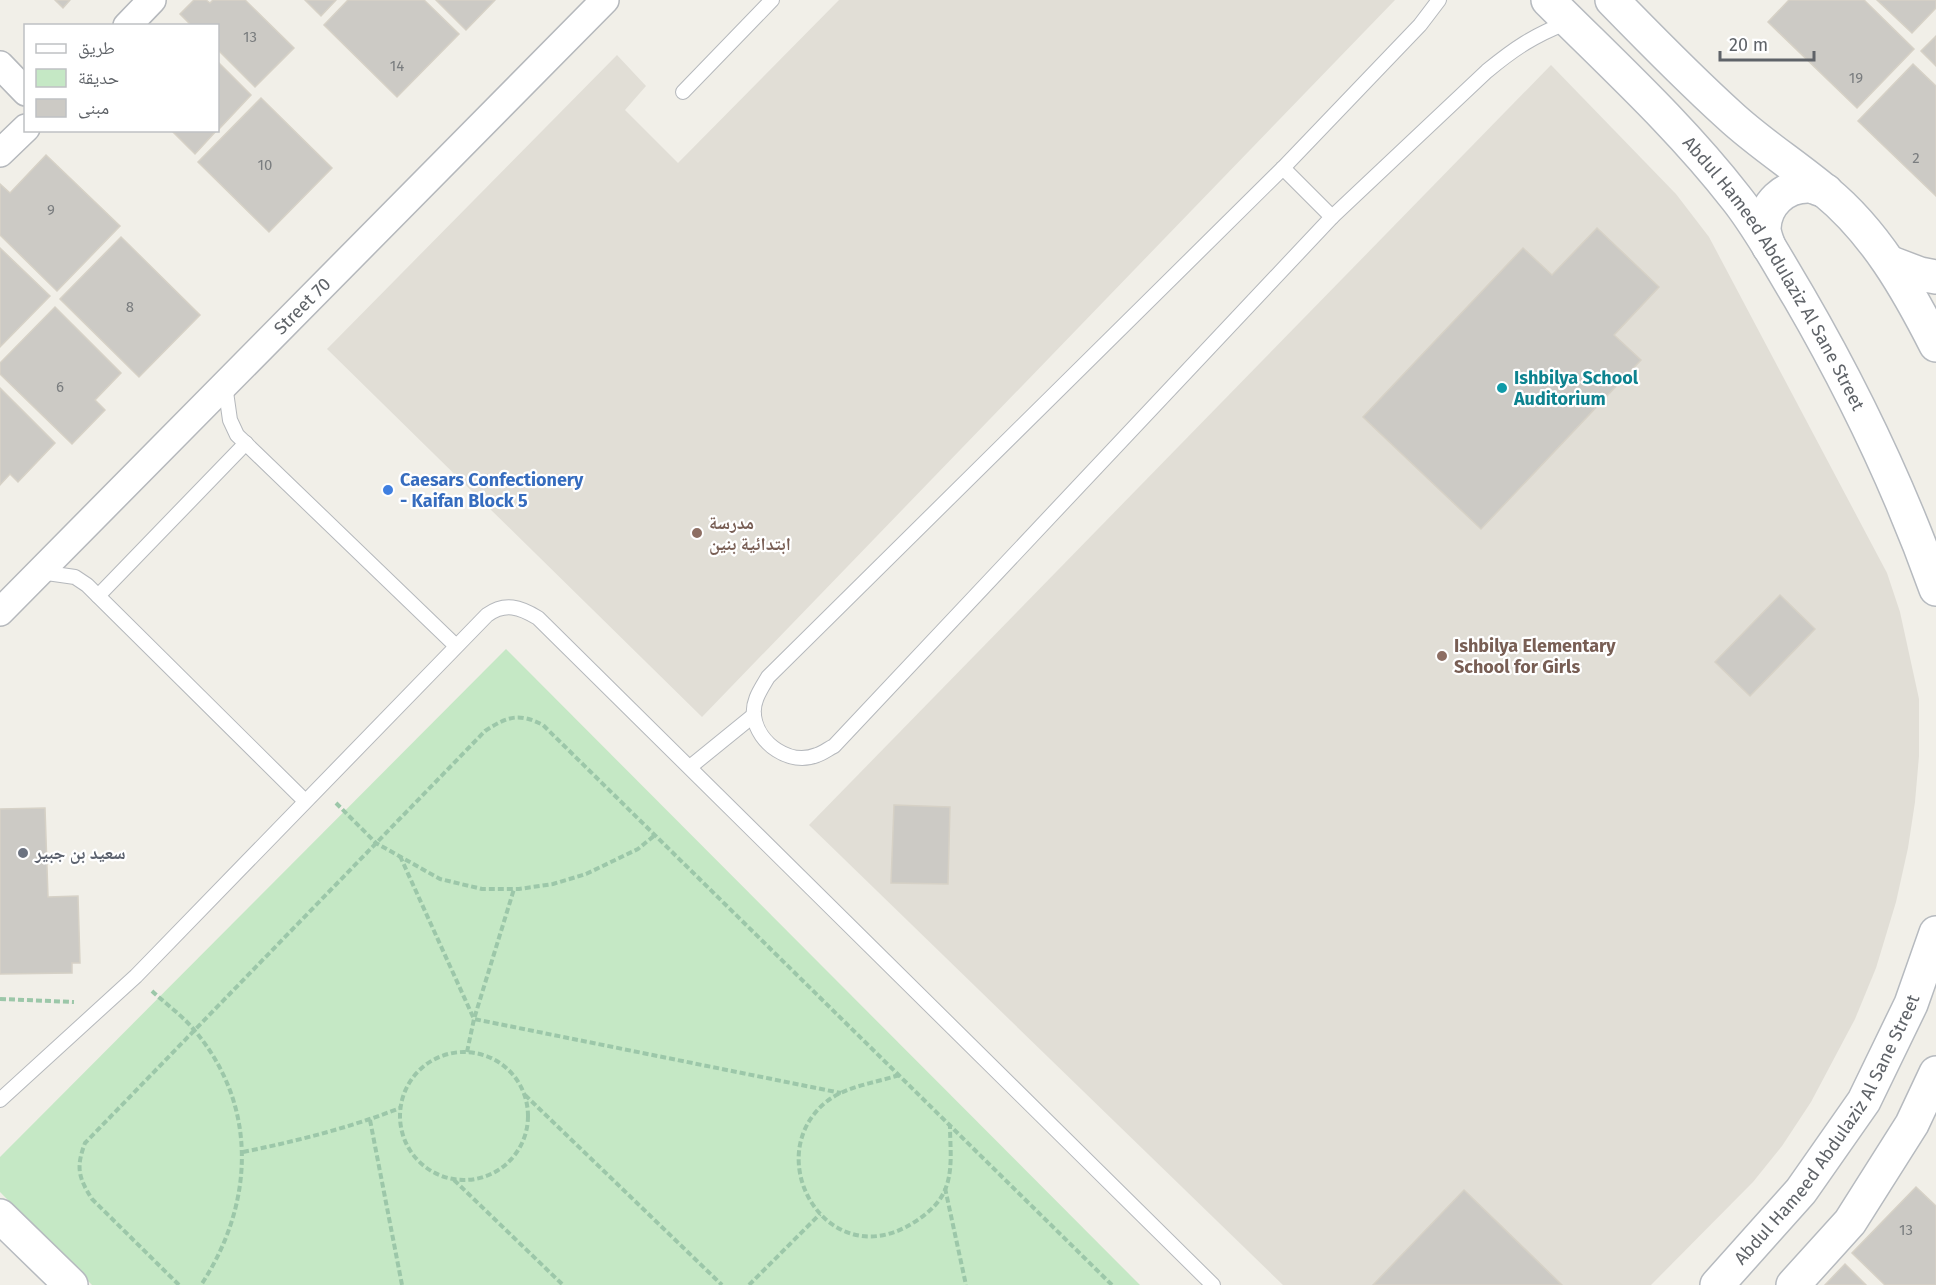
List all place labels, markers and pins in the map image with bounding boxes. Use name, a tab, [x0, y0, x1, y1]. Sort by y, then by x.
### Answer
place label: Ishbilya School Auditorium	[1513, 367, 1639, 410]
marker: Ishbilya School Auditorium	[1495, 381, 1509, 395]
place label: Caesars Confectionery - Kaifan Block 5	[400, 469, 584, 512]
marker: Caesars Confectionery - Kaifan Block 5	[381, 483, 395, 497]
place label: مدرسة ابتدائية بنين	[709, 512, 791, 555]
marker: مدرسة ابتدائية بنين	[690, 526, 704, 540]
place label: Ishbilya Elementary School for Girls	[1454, 635, 1616, 678]
marker: Ishbilya Elementary School for Girls	[1435, 649, 1449, 663]
place label: سعيد بن جبير	[34, 842, 126, 864]
marker: سعيد بن جبير	[16, 846, 30, 860]

